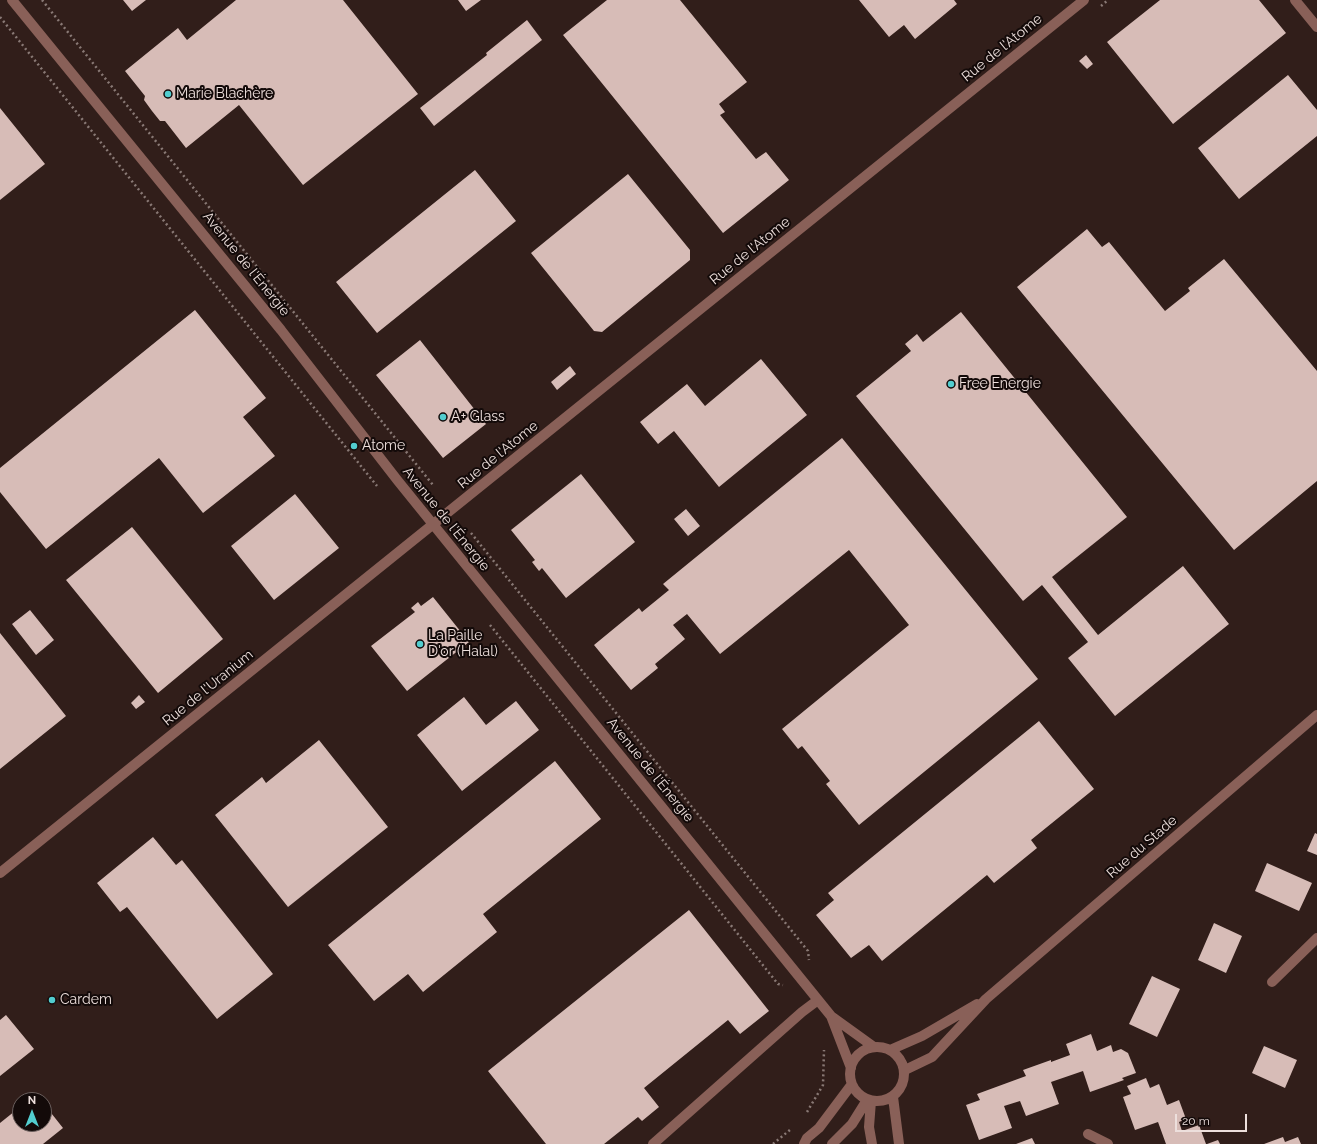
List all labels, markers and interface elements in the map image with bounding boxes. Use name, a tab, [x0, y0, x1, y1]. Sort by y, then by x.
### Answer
street label: Rue de l'Atome	[959, 11, 1045, 85]
place label: Marie Blachère	[176, 86, 273, 102]
marker: Marie Blachère	[163, 89, 173, 99]
street label: Avenue de l'Énergie	[199, 209, 293, 319]
street label: Rue de l'Atome	[707, 214, 793, 288]
place label: Free Energie	[959, 376, 1041, 392]
marker: Free Energie	[946, 379, 956, 389]
place label: A+ Glass	[451, 409, 505, 425]
marker: A+ Glass	[438, 412, 448, 422]
street label: Rue de l'Atome	[455, 418, 541, 492]
place label: Atome	[362, 438, 405, 454]
marker: Atome	[349, 441, 359, 451]
street label: Avenue de l'Énergie	[399, 464, 493, 574]
place label: La Paille D'or (Halal)	[428, 628, 498, 660]
marker: La Paille D'or (Halal)	[415, 639, 425, 649]
street label: Rue de l'Uranium	[159, 646, 257, 730]
street label: Avenue de l'Énergie	[603, 715, 697, 825]
street label: Rue du Stade	[1104, 812, 1180, 882]
place label: Cardem	[60, 992, 112, 1008]
marker: Cardem	[47, 995, 57, 1005]
north arrow	[12, 1092, 52, 1132]
text: N	[28, 1094, 36, 1107]
scale bar	[1177, 1106, 1249, 1132]
text: 20 m	[1182, 1114, 1210, 1128]

